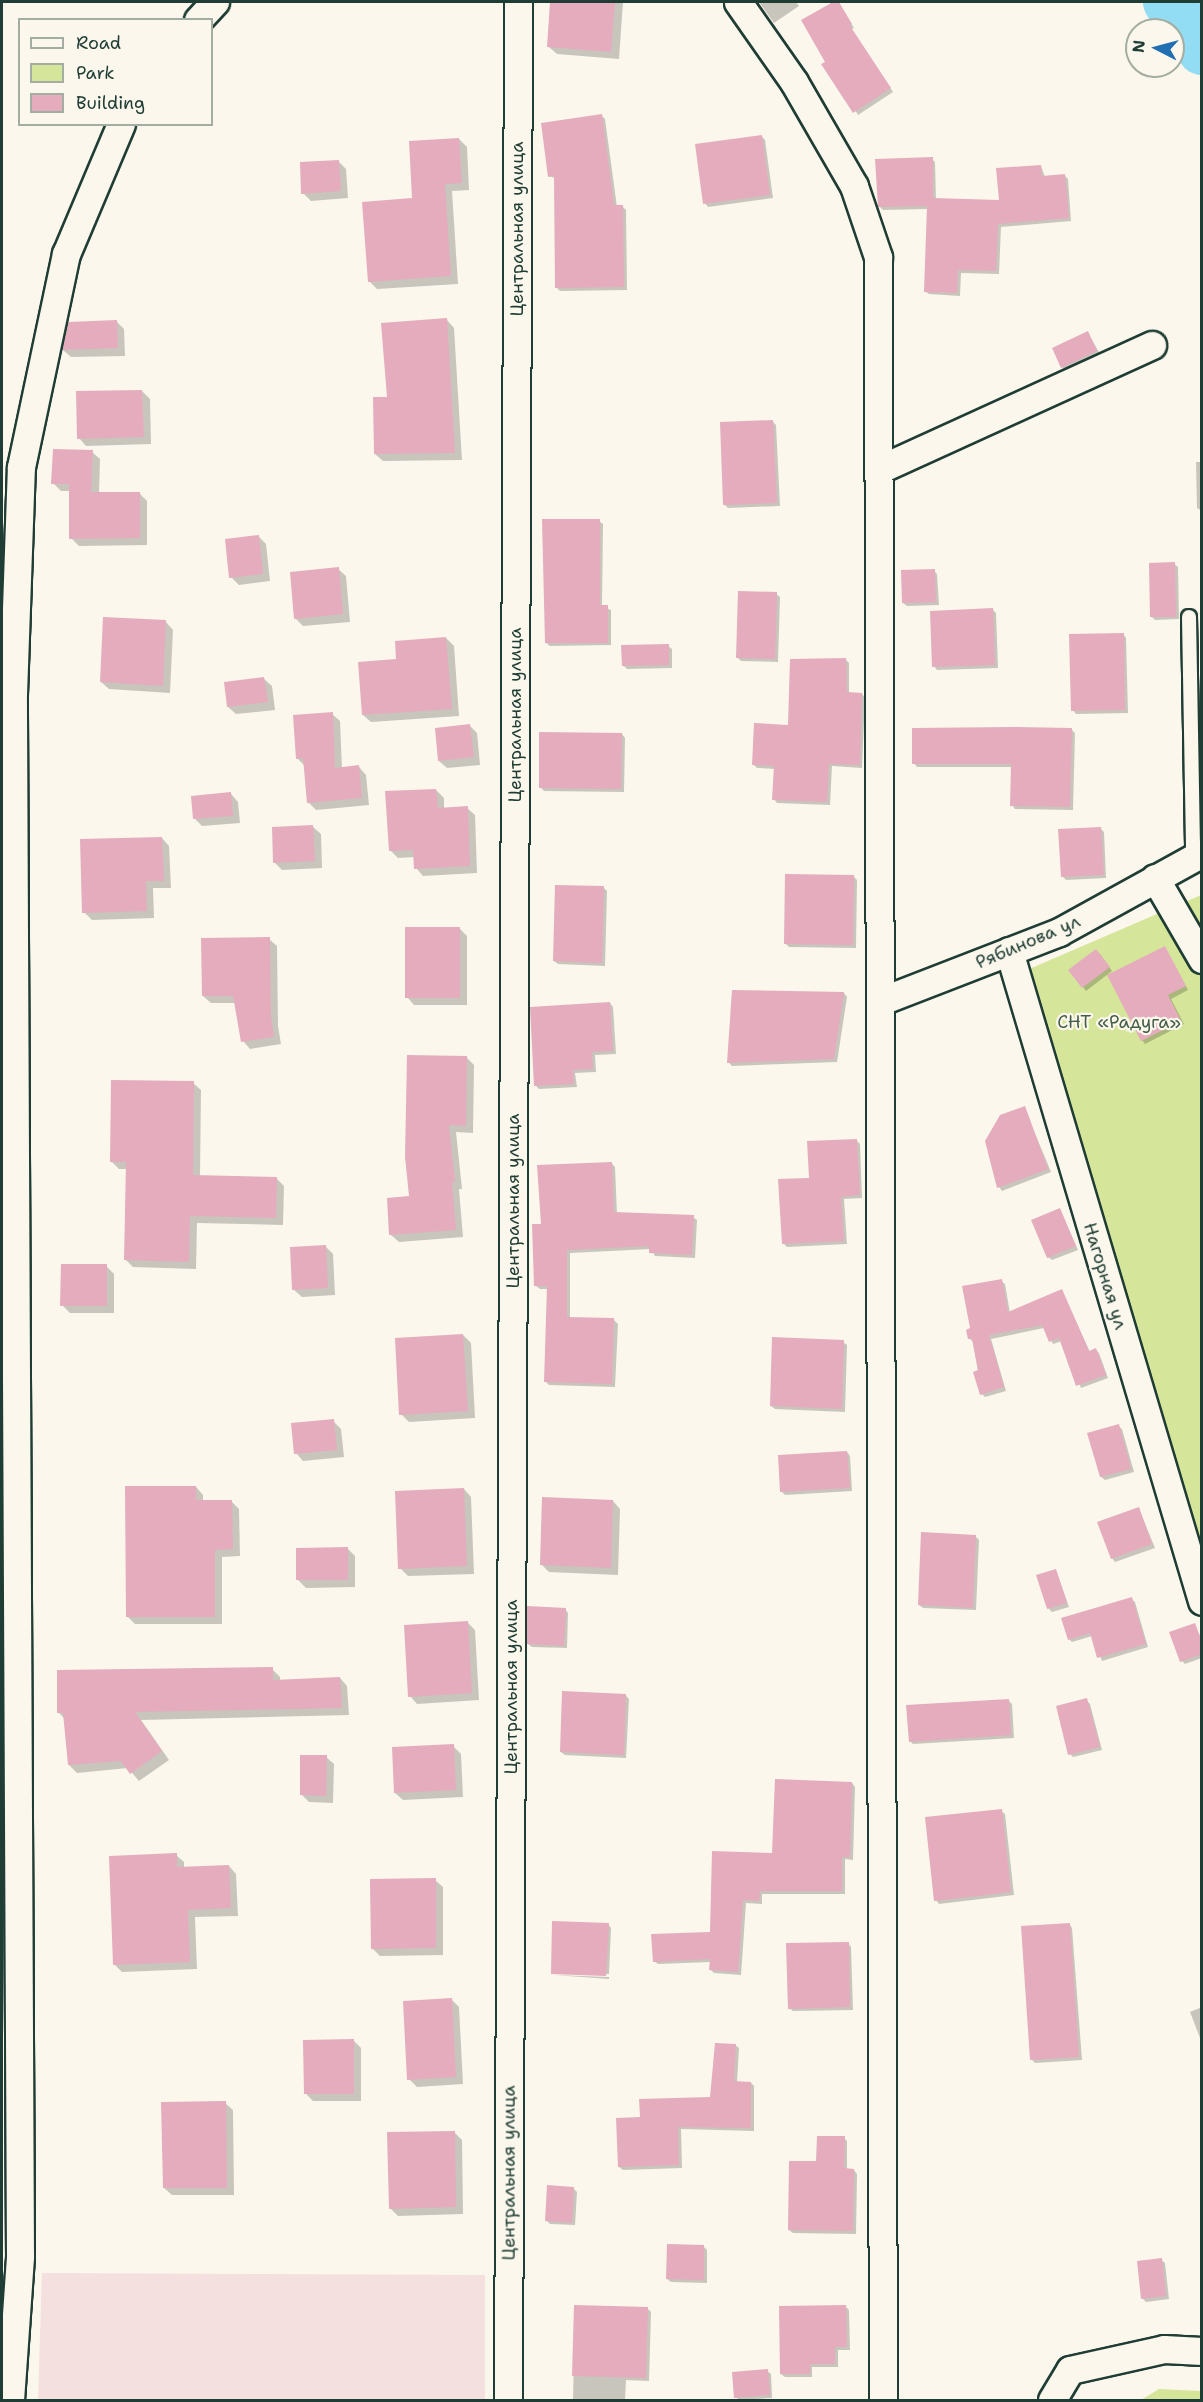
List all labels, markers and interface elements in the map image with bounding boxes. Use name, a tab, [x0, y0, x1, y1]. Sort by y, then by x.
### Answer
legend	[18, 18, 213, 126]
north arrow	[1125, 18, 1185, 78]
text: Road	[76, 31, 121, 55]
text: N	[1127, 39, 1150, 54]
text: Park	[76, 61, 115, 85]
text: Building	[76, 91, 145, 115]
street label: Центральная улица	[506, 141, 528, 317]
street label: Центральная улица	[504, 627, 526, 803]
street label: Рябинова ул	[973, 910, 1083, 974]
park label: СНТ «Радуга»	[1057, 1011, 1181, 1033]
street label: Центральная улица	[502, 1113, 524, 1289]
street label: Нагорная ул	[1079, 1220, 1131, 1332]
street label: Центральная улица	[500, 1599, 522, 1775]
street label: Центральная улица	[498, 2085, 520, 2261]

